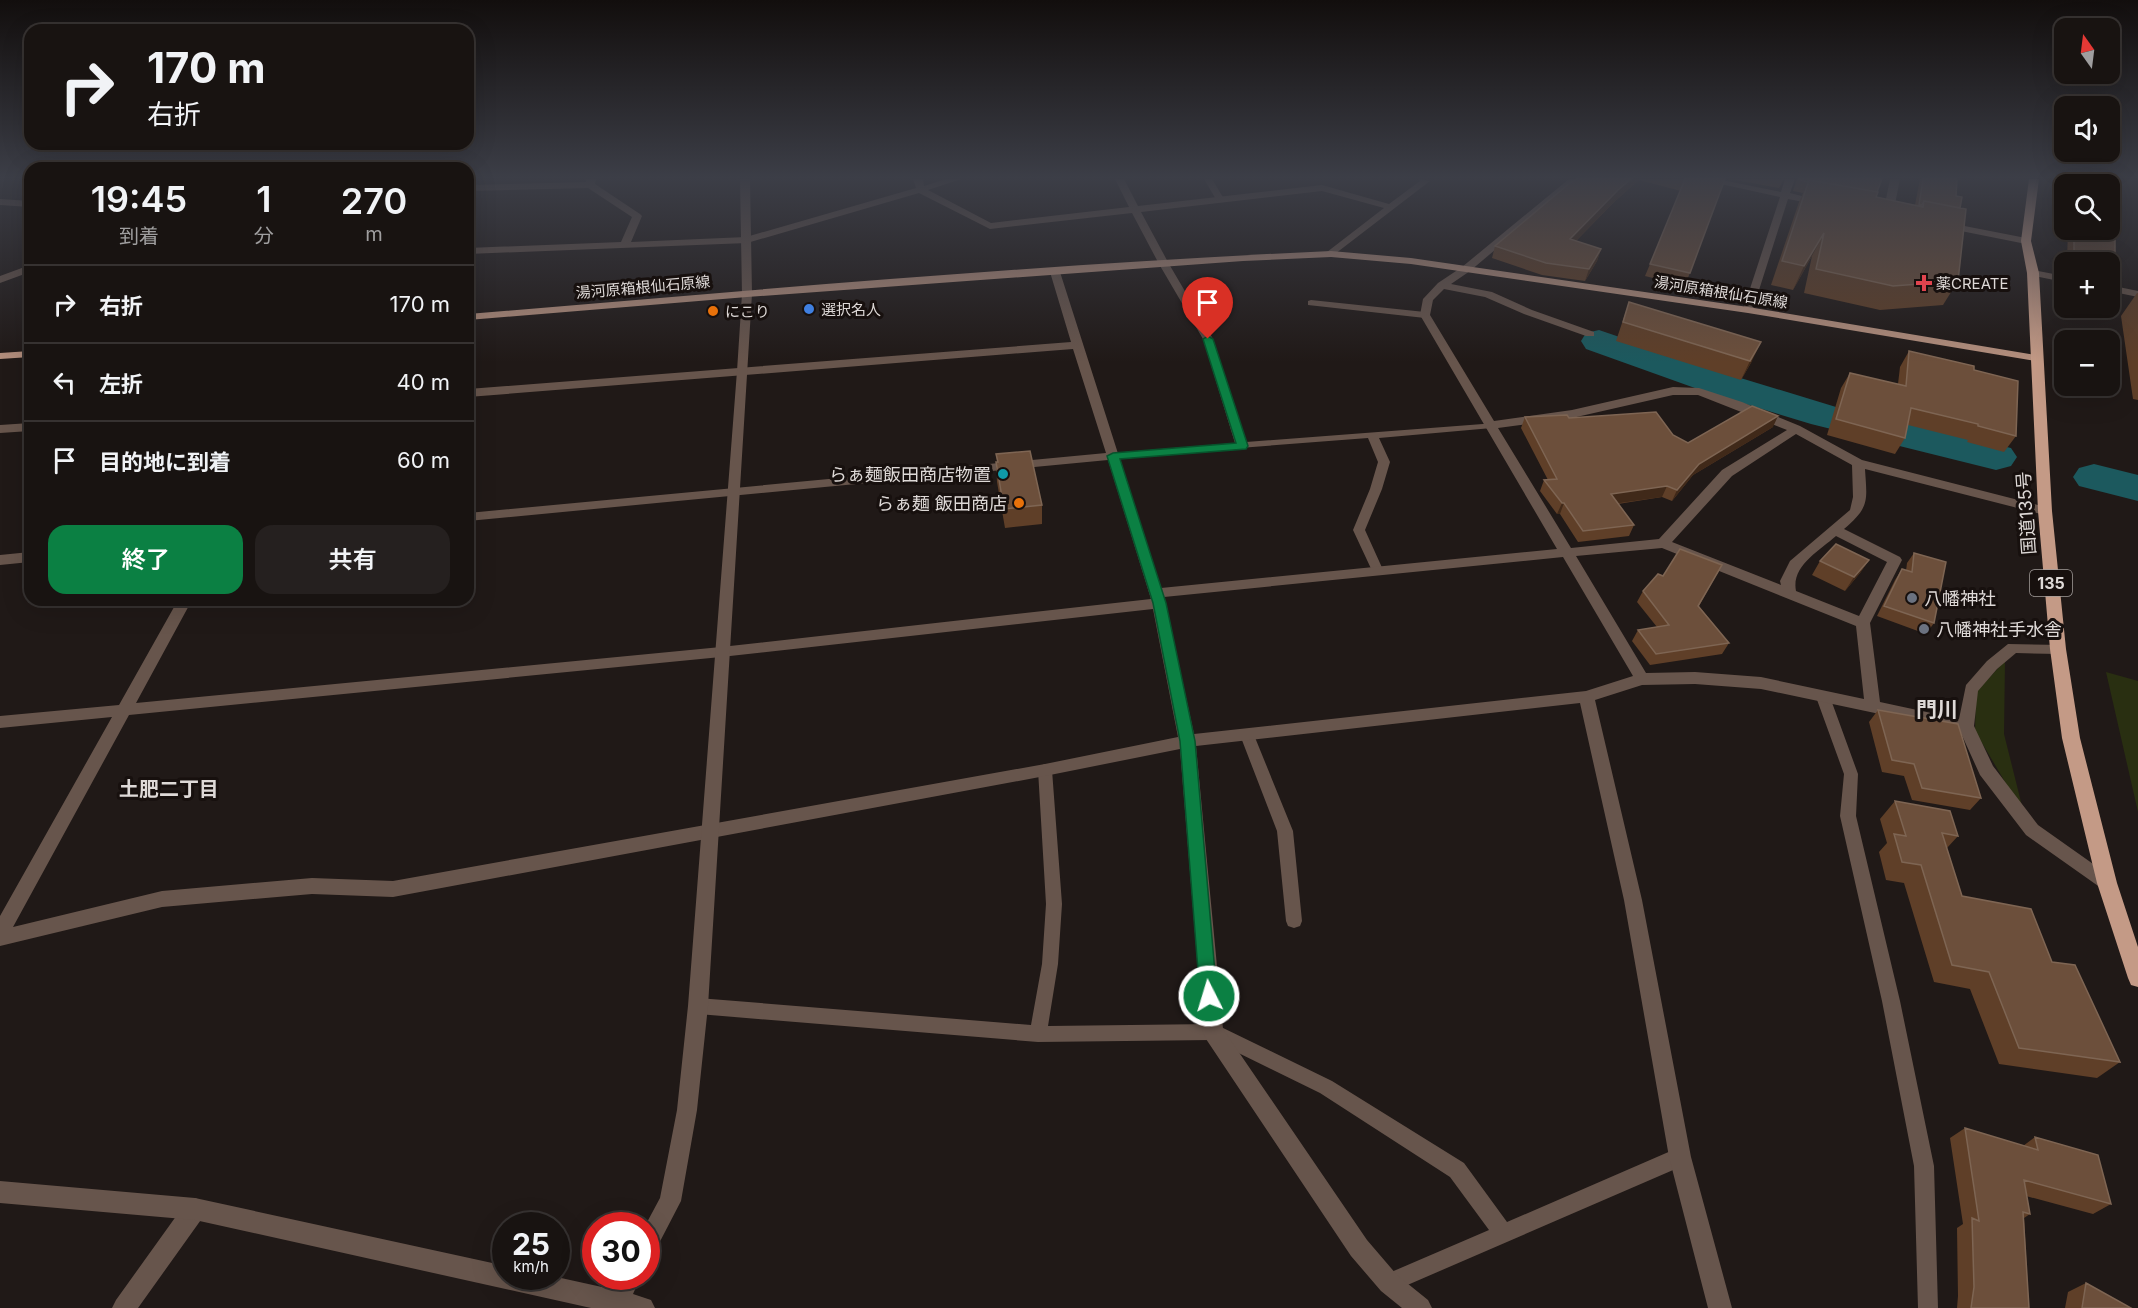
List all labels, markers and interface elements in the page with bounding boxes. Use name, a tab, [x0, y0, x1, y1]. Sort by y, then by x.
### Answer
north arrow	[2054, 18, 2120, 84]
map controls	[2054, 18, 2120, 396]
text: 170 m	[147, 42, 265, 93]
icon: right	[48, 48, 126, 126]
button: sound	[2054, 96, 2120, 162]
text: 右折	[147, 98, 201, 131]
button: search	[2054, 174, 2120, 240]
text: 19:45	[91, 177, 187, 221]
text: 1	[256, 177, 272, 221]
text: 270	[341, 179, 407, 223]
text: m	[365, 222, 383, 246]
text: 到着	[119, 224, 159, 248]
text: 分	[254, 224, 274, 248]
button: +	[2054, 252, 2120, 318]
street label: 湯河原箱根仙石原線	[575, 272, 711, 302]
street label: 湯河原箱根仙石原線	[1653, 272, 1789, 312]
place label: 薬CREATE	[1936, 274, 2008, 293]
marker: 薬CREATE	[1917, 276, 1931, 290]
pin	[1182, 277, 1233, 339]
icon: arrive	[1191, 286, 1224, 319]
icon: right	[48, 288, 81, 321]
text: 170 m	[390, 291, 450, 317]
text: 右折	[99, 293, 143, 319]
place label: 選択名人	[821, 300, 881, 319]
place label: にこり	[725, 302, 770, 321]
marker: 選択名人	[802, 302, 816, 316]
marker: にこり	[706, 304, 720, 318]
button: −	[2054, 330, 2120, 396]
icon: left	[48, 366, 81, 399]
text: 40 m	[396, 369, 450, 395]
text: 左折	[99, 371, 143, 397]
icon: arrive	[48, 444, 81, 477]
text: 60 m	[397, 447, 450, 473]
text: 目的地に到着	[99, 449, 231, 475]
place label: らぁ麺飯田商店物置	[829, 464, 991, 485]
marker: らぁ麺飯田商店物置	[996, 467, 1010, 481]
street label: 国道135号	[2013, 471, 2039, 555]
place label: らぁ麺 飯田商店	[876, 493, 1007, 514]
marker: らぁ麺 飯田商店	[1012, 496, 1026, 510]
button: 終了	[48, 525, 243, 594]
button: 共有	[255, 525, 450, 594]
road number: 135	[2030, 570, 2072, 596]
place label: 八幡神社	[1924, 588, 1996, 609]
marker: 八幡神社	[1905, 591, 1919, 605]
place label: 八幡神社手水舎	[1936, 619, 2062, 640]
marker: 八幡神社手水舎	[1917, 622, 1931, 636]
district label: 門川	[1916, 697, 1958, 722]
district label: 土肥二丁目	[119, 777, 219, 801]
position arrow	[1177, 964, 1241, 1028]
speed limit sign: 30	[582, 1212, 660, 1290]
text: 25	[512, 1226, 550, 1262]
text: km/h	[513, 1257, 549, 1276]

